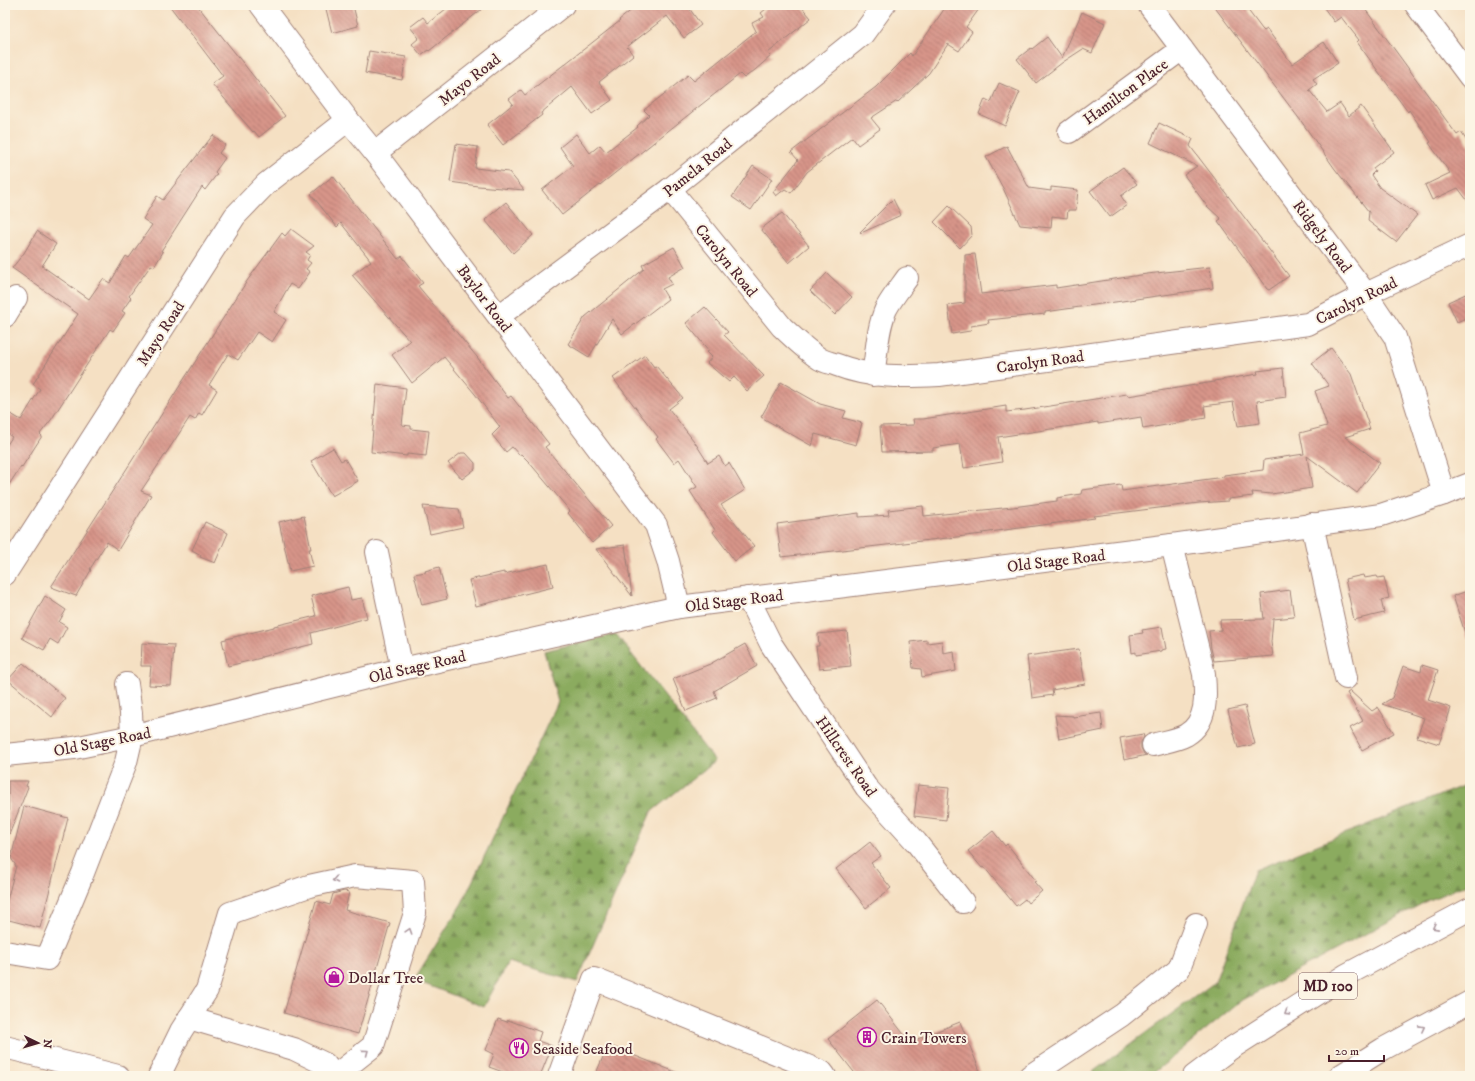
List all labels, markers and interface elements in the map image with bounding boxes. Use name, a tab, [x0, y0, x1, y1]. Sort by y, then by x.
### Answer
street label: Mayo Road	[435, 49, 505, 110]
street label: Hamilton Place	[1079, 54, 1172, 129]
street label: Pamela Road	[659, 134, 736, 202]
street label: Ridgely Road	[1288, 196, 1356, 277]
street label: Carolyn Road	[691, 220, 762, 301]
street label: Baylor Road	[452, 261, 516, 336]
street label: Carolyn Road	[1312, 273, 1400, 329]
street label: Mayo Road	[133, 297, 189, 370]
street label: Carolyn Road	[995, 346, 1085, 378]
street label: Old Stage Road	[1006, 545, 1106, 577]
street label: Old Stage Road	[684, 585, 784, 617]
street label: Old Stage Road	[367, 646, 468, 688]
street label: Hillcrest Road	[811, 712, 881, 801]
street label: Old Stage Road	[52, 723, 153, 761]
one-way arrow	[331, 876, 338, 884]
one-way arrow	[1432, 922, 1440, 930]
one-way arrow	[405, 928, 413, 935]
shop icon: Dollar Tree	[323, 966, 345, 988]
place label: Dollar Tree	[348, 968, 423, 988]
road number: MD 100	[1299, 973, 1357, 999]
one-way arrow	[1284, 1008, 1291, 1016]
north arrow	[18, 1023, 58, 1063]
one-way arrow	[1418, 1025, 1425, 1032]
building icon: Crain Towers	[856, 1026, 878, 1048]
place label: Crain Towers	[881, 1028, 967, 1048]
restaurant icon: Seaside Seafood	[508, 1037, 530, 1059]
scale bar	[1329, 1037, 1384, 1063]
text: N	[40, 1039, 54, 1049]
place label: Seaside Seafood	[533, 1039, 633, 1059]
text: 20 m	[1335, 1044, 1359, 1059]
one-way arrow	[361, 1050, 368, 1057]

